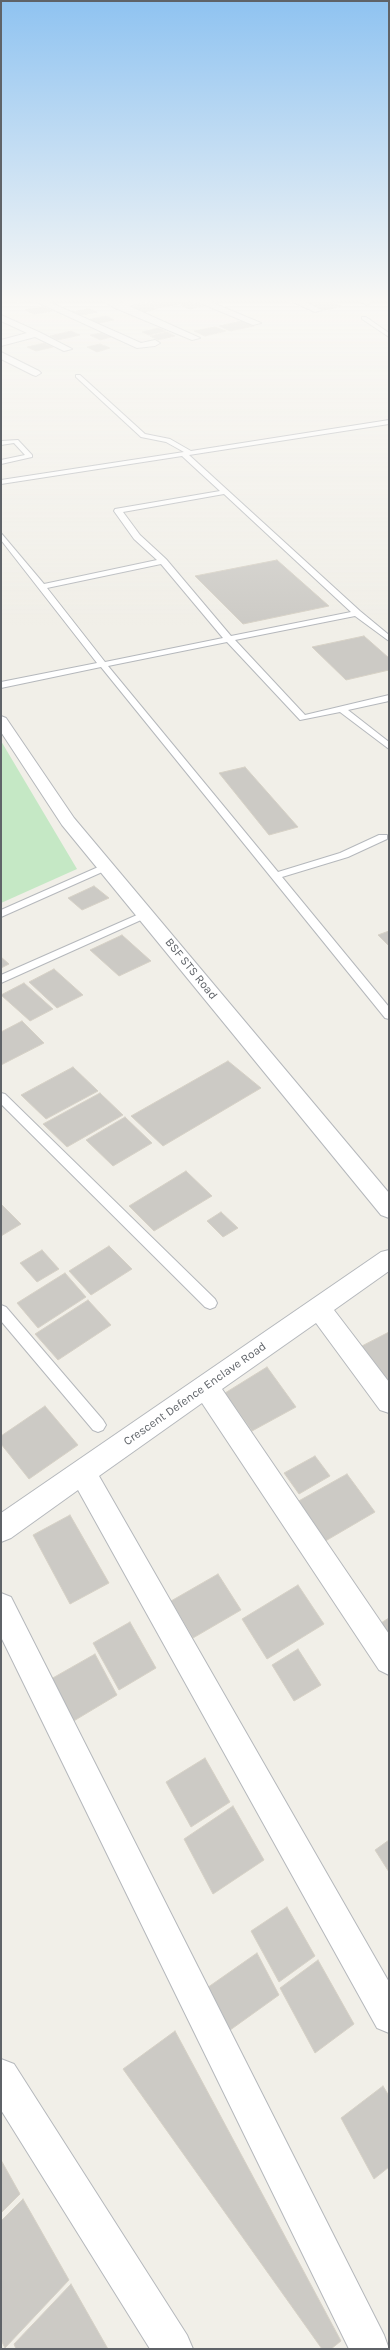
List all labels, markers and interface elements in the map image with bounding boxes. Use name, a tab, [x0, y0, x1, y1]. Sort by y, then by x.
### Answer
street label: BSF STS Road	[162, 935, 220, 1003]
street label: Crescent Defence Enclave Road	[121, 1339, 269, 1449]

